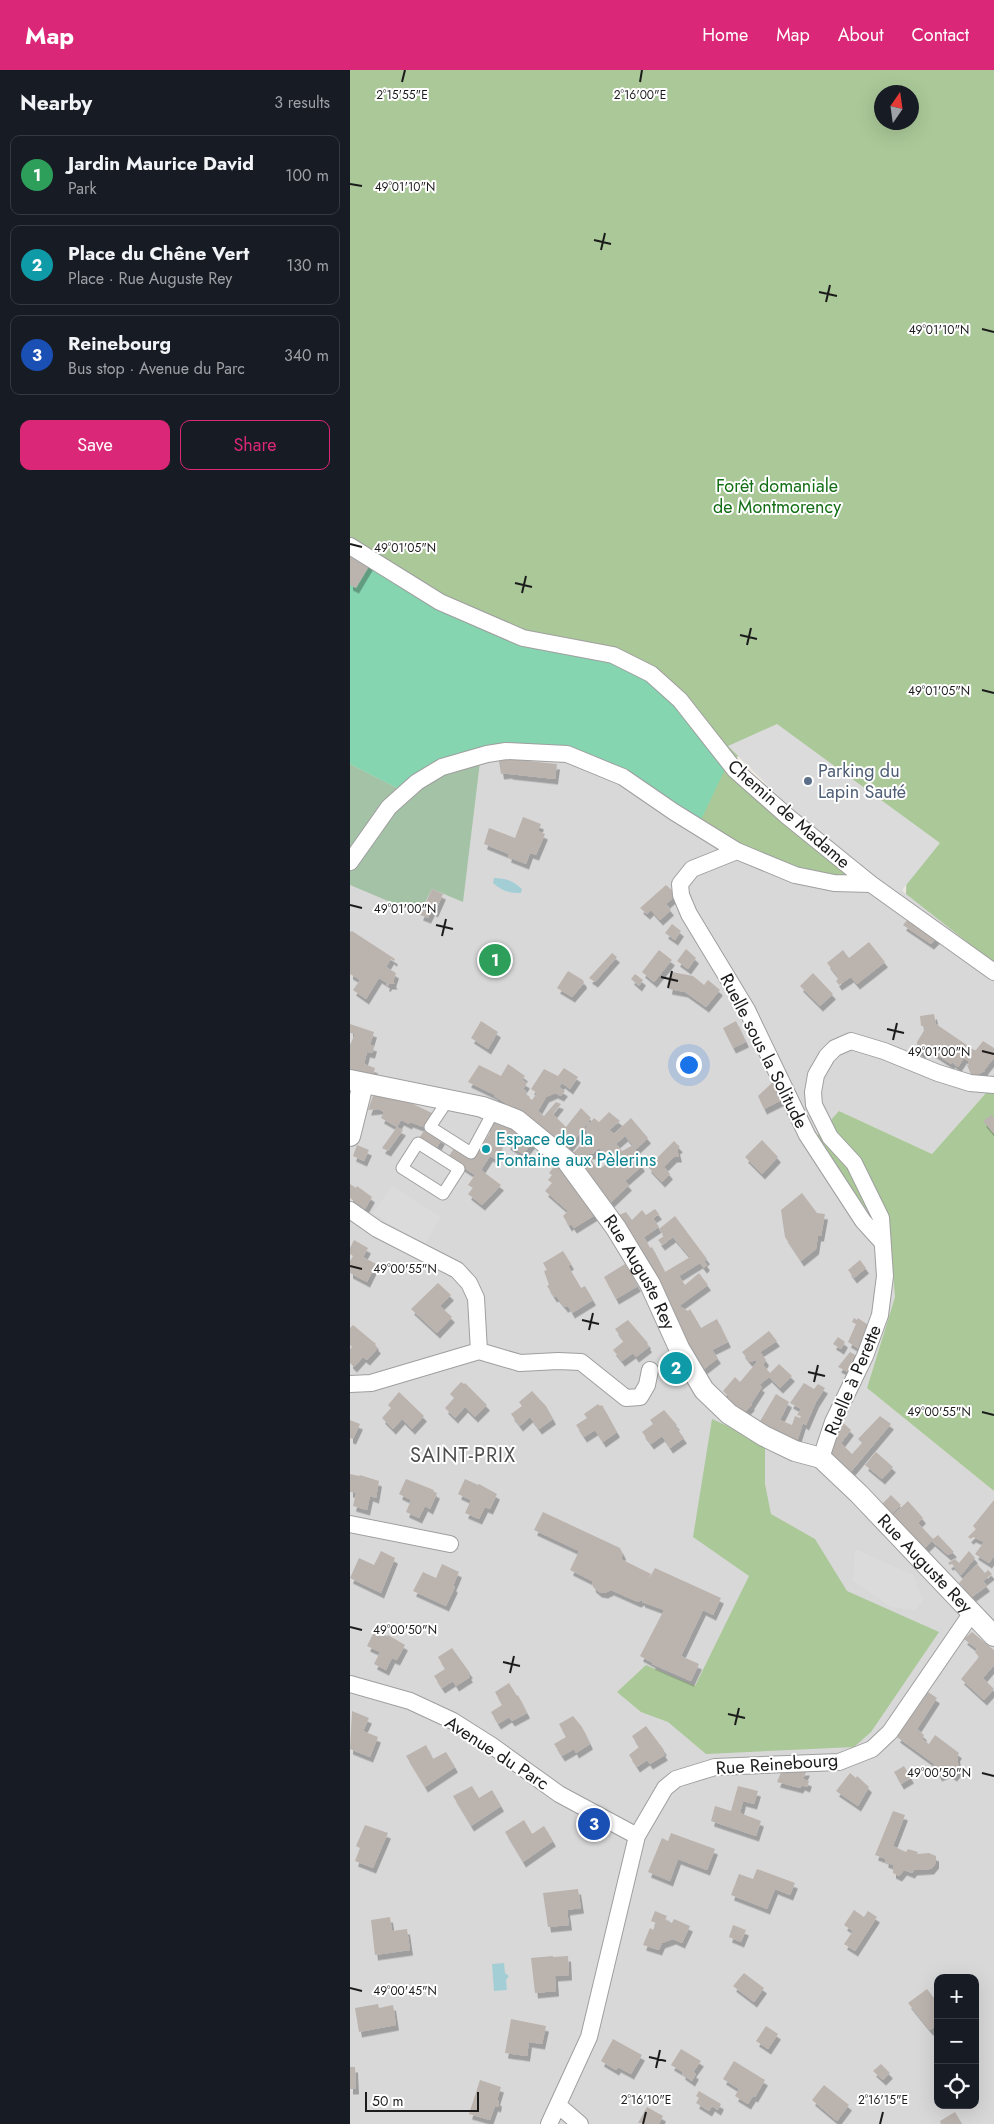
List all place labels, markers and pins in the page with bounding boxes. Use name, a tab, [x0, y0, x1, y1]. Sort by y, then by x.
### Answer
place label: Parking du Lapin Sauté	[818, 758, 906, 805]
marker: Parking du Lapin Sauté	[802, 775, 814, 787]
pin: 1	[479, 941, 511, 979]
place label: Espace de la Fontaine aux Pèlerins	[496, 1126, 656, 1173]
marker: Espace de la Fontaine aux Pèlerins	[480, 1143, 492, 1155]
pin: 2	[660, 1349, 692, 1387]
pin: 3	[578, 1805, 610, 1843]

